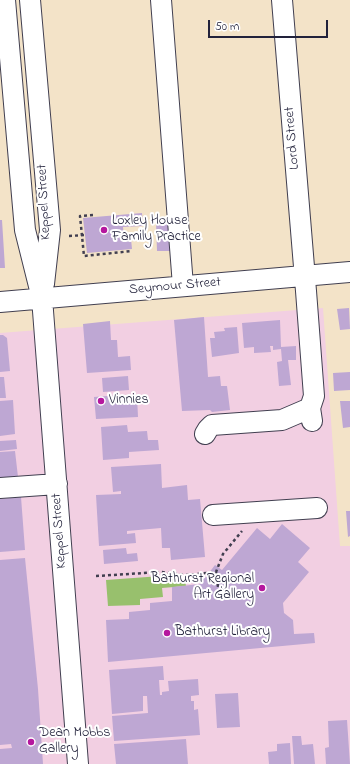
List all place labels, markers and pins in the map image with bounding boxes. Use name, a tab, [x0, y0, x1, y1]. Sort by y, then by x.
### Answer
place label: Loxley House Family Practice	[112, 214, 201, 246]
marker: Loxley House Family Practice	[99, 225, 109, 235]
place label: Vinnies	[109, 393, 149, 409]
marker: Vinnies	[96, 396, 106, 406]
place label: Bathurst Regional Art Gallery	[151, 572, 254, 604]
marker: Bathurst Regional Art Gallery	[257, 583, 267, 593]
place label: Bathurst Library	[175, 625, 270, 641]
marker: Bathurst Library	[162, 628, 172, 638]
place label: Dean Mobbs Gallery	[39, 726, 110, 758]
marker: Dean Mobbs Gallery	[26, 737, 36, 747]

